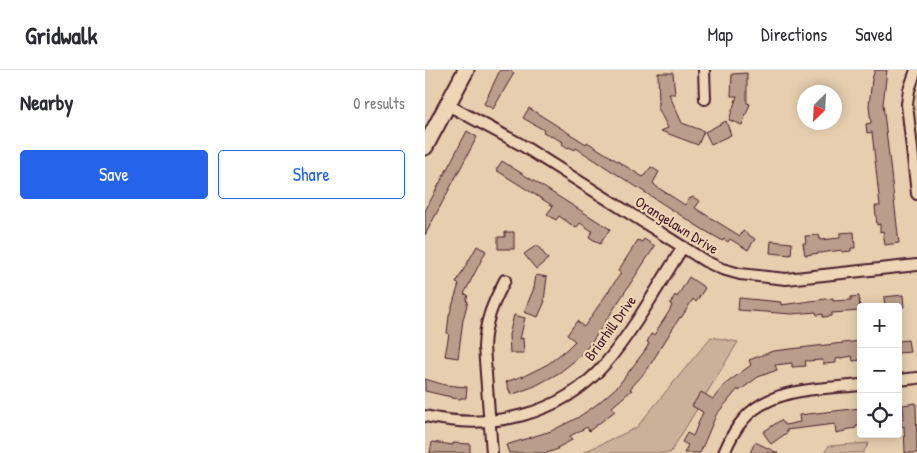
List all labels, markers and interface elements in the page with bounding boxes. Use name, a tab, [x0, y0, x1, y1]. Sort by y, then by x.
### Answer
text: Gridwalk	[25, 19, 97, 51]
text: Map	[708, 22, 733, 47]
text: Directions	[761, 22, 827, 47]
text: Saved	[855, 22, 892, 47]
north arrow	[797, 85, 842, 130]
text: Nearby	[20, 88, 73, 117]
text: 0 results	[353, 92, 405, 114]
button: Save	[20, 150, 208, 199]
button: Share	[218, 150, 405, 199]
street label: Orangelawn Drive	[631, 191, 723, 259]
street label: Briarhill Drive	[579, 291, 641, 365]
map controls	[857, 303, 902, 438]
button: +	[857, 303, 902, 348]
button: −	[857, 348, 902, 393]
button: locate	[857, 393, 902, 438]

